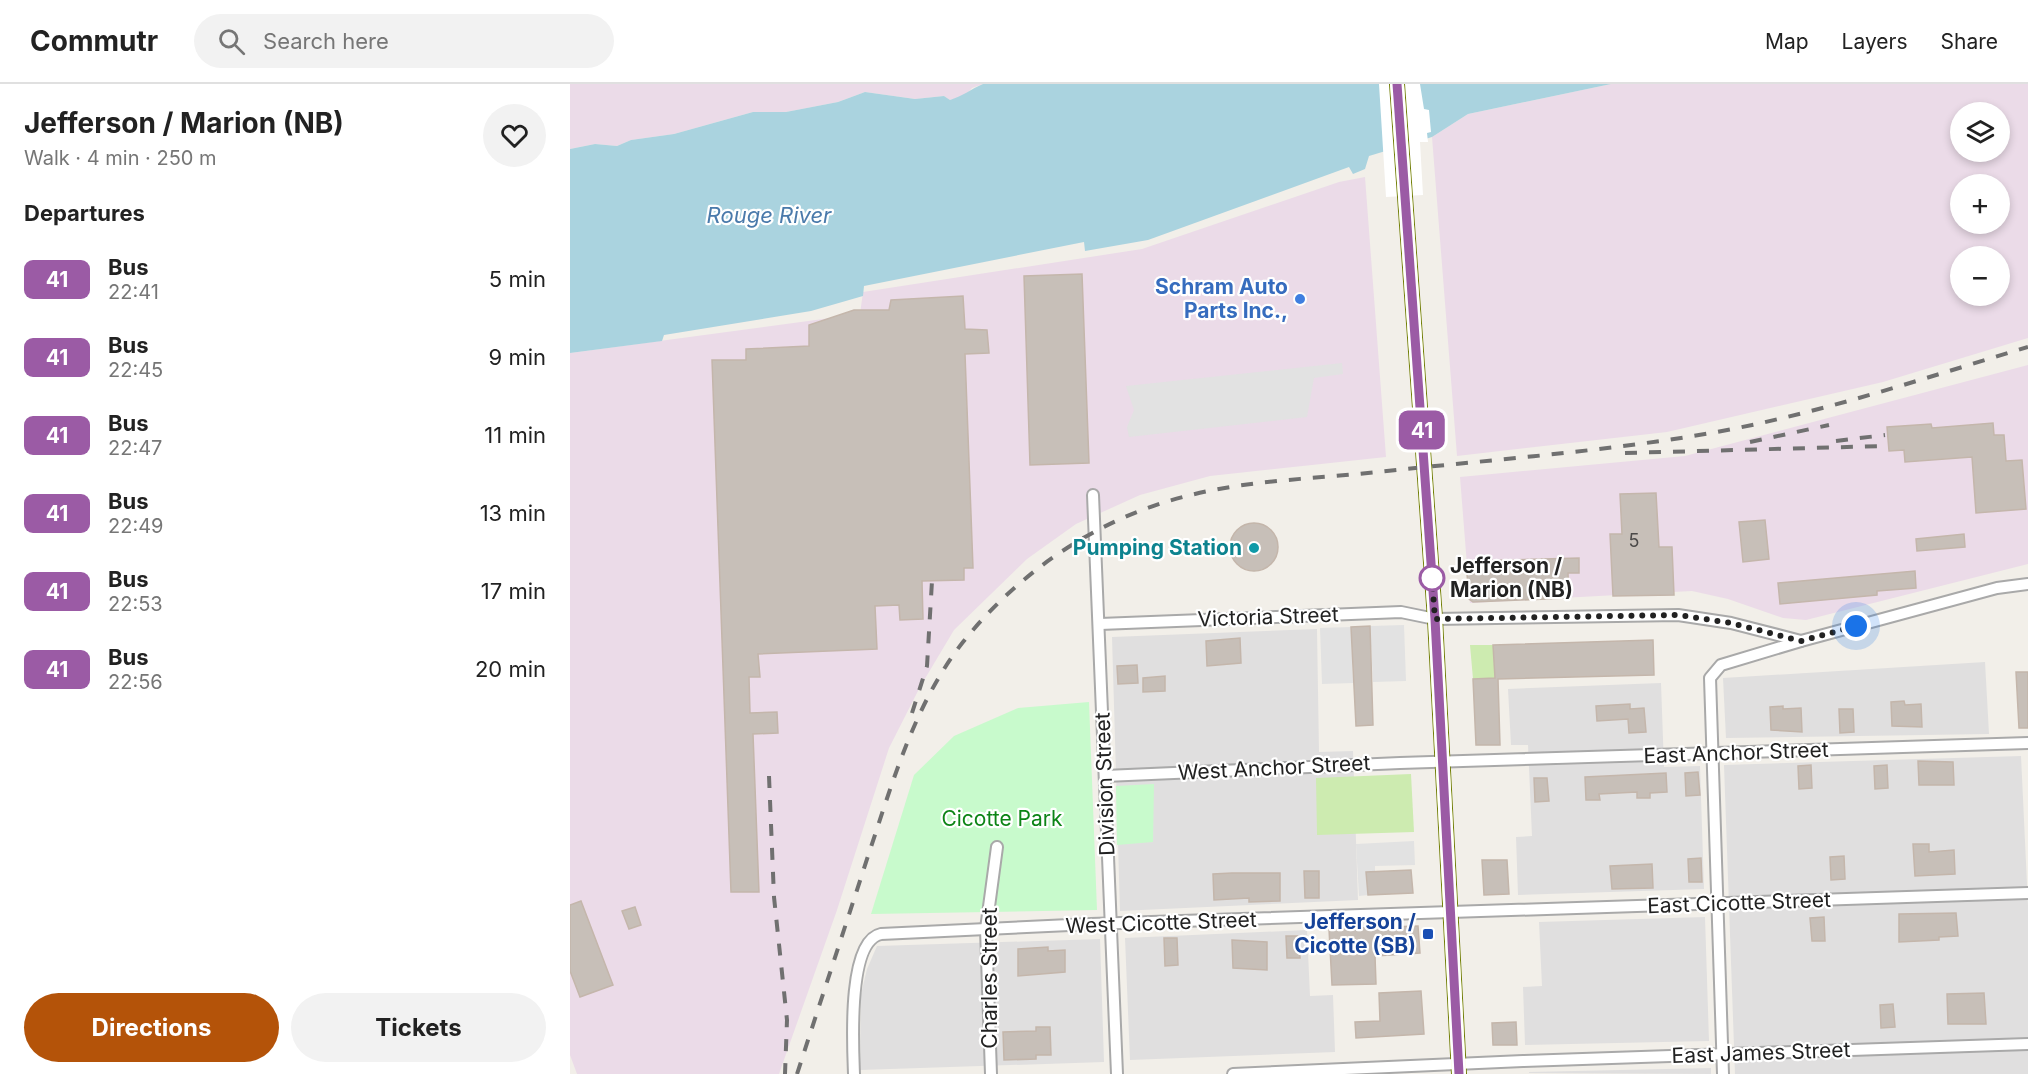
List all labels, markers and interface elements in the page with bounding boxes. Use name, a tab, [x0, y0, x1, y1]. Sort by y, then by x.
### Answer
search box	[194, 14, 614, 68]
text: Commutr	[30, 24, 158, 58]
icon: search	[215, 25, 248, 58]
text: Search here	[263, 28, 389, 54]
text: Map	[1765, 29, 1809, 54]
text: Layers	[1842, 29, 1908, 54]
text: Share	[1941, 29, 1998, 54]
map controls	[1950, 102, 2010, 306]
button: layers	[1950, 102, 2010, 162]
button: heart	[483, 104, 546, 167]
text: Jefferson / Marion (NB)	[24, 106, 344, 140]
text: Walk · 4 min · 250 m	[24, 146, 217, 170]
button: +	[1950, 174, 2010, 234]
text: Departures	[24, 200, 145, 226]
water label: Rouge River	[707, 202, 832, 228]
button: −	[1950, 246, 2010, 306]
text: Bus	[108, 254, 149, 280]
text: 5 min	[489, 266, 546, 292]
text: 41	[46, 267, 68, 292]
place label: Schram Auto Parts Inc.,	[1155, 274, 1288, 323]
text: 22:41	[108, 280, 159, 304]
marker: Schram Auto Parts Inc.,	[1293, 292, 1307, 306]
text: Bus	[108, 332, 149, 358]
text: 9 min	[489, 344, 546, 370]
text: 41	[46, 345, 68, 370]
text: 22:45	[108, 358, 163, 382]
text: Bus	[108, 410, 149, 436]
line badge: 41	[1395, 410, 1449, 450]
text: 41	[1411, 418, 1433, 443]
text: 11 min	[484, 422, 546, 448]
text: 41	[46, 423, 68, 448]
text: 22:47	[108, 436, 162, 460]
text: Bus	[108, 488, 149, 514]
text: 13 min	[480, 500, 546, 526]
text: 41	[46, 501, 68, 526]
text: 22:49	[108, 514, 163, 538]
house number: 5	[1629, 530, 1639, 551]
place label: Pumping Station	[1073, 535, 1242, 560]
marker: Pumping Station	[1247, 541, 1261, 555]
place label: Jefferson / Marion (NB)	[1450, 553, 1573, 602]
marker: Jefferson / Marion (NB)	[1419, 565, 1445, 591]
text: Bus	[108, 566, 149, 592]
text: 17 min	[481, 578, 546, 604]
text: 41	[46, 579, 68, 604]
text: 22:53	[108, 592, 163, 616]
street label: Victoria Street	[1197, 602, 1339, 631]
your location	[1841, 611, 1871, 641]
text: Bus	[108, 644, 149, 670]
text: 20 min	[475, 656, 546, 682]
text: 41	[46, 657, 68, 682]
text: 22:56	[108, 670, 163, 694]
street label: Division Street	[1090, 712, 1119, 856]
street label: East Anchor Street	[1643, 737, 1829, 768]
street label: West Anchor Street	[1177, 750, 1371, 785]
park label: Cicotte Park	[941, 806, 1063, 831]
street label: East Cicotte Street	[1647, 887, 1831, 918]
street label: Charles Street	[977, 907, 1002, 1049]
street label: West Cicotte Street	[1065, 907, 1257, 938]
place label: Jefferson / Cicotte (SB)	[1294, 909, 1416, 958]
marker: Jefferson / Cicotte (SB)	[1421, 927, 1435, 941]
button: Directions	[24, 993, 279, 1062]
button: Tickets	[291, 993, 546, 1062]
street label: East James Street	[1671, 1037, 1851, 1068]

